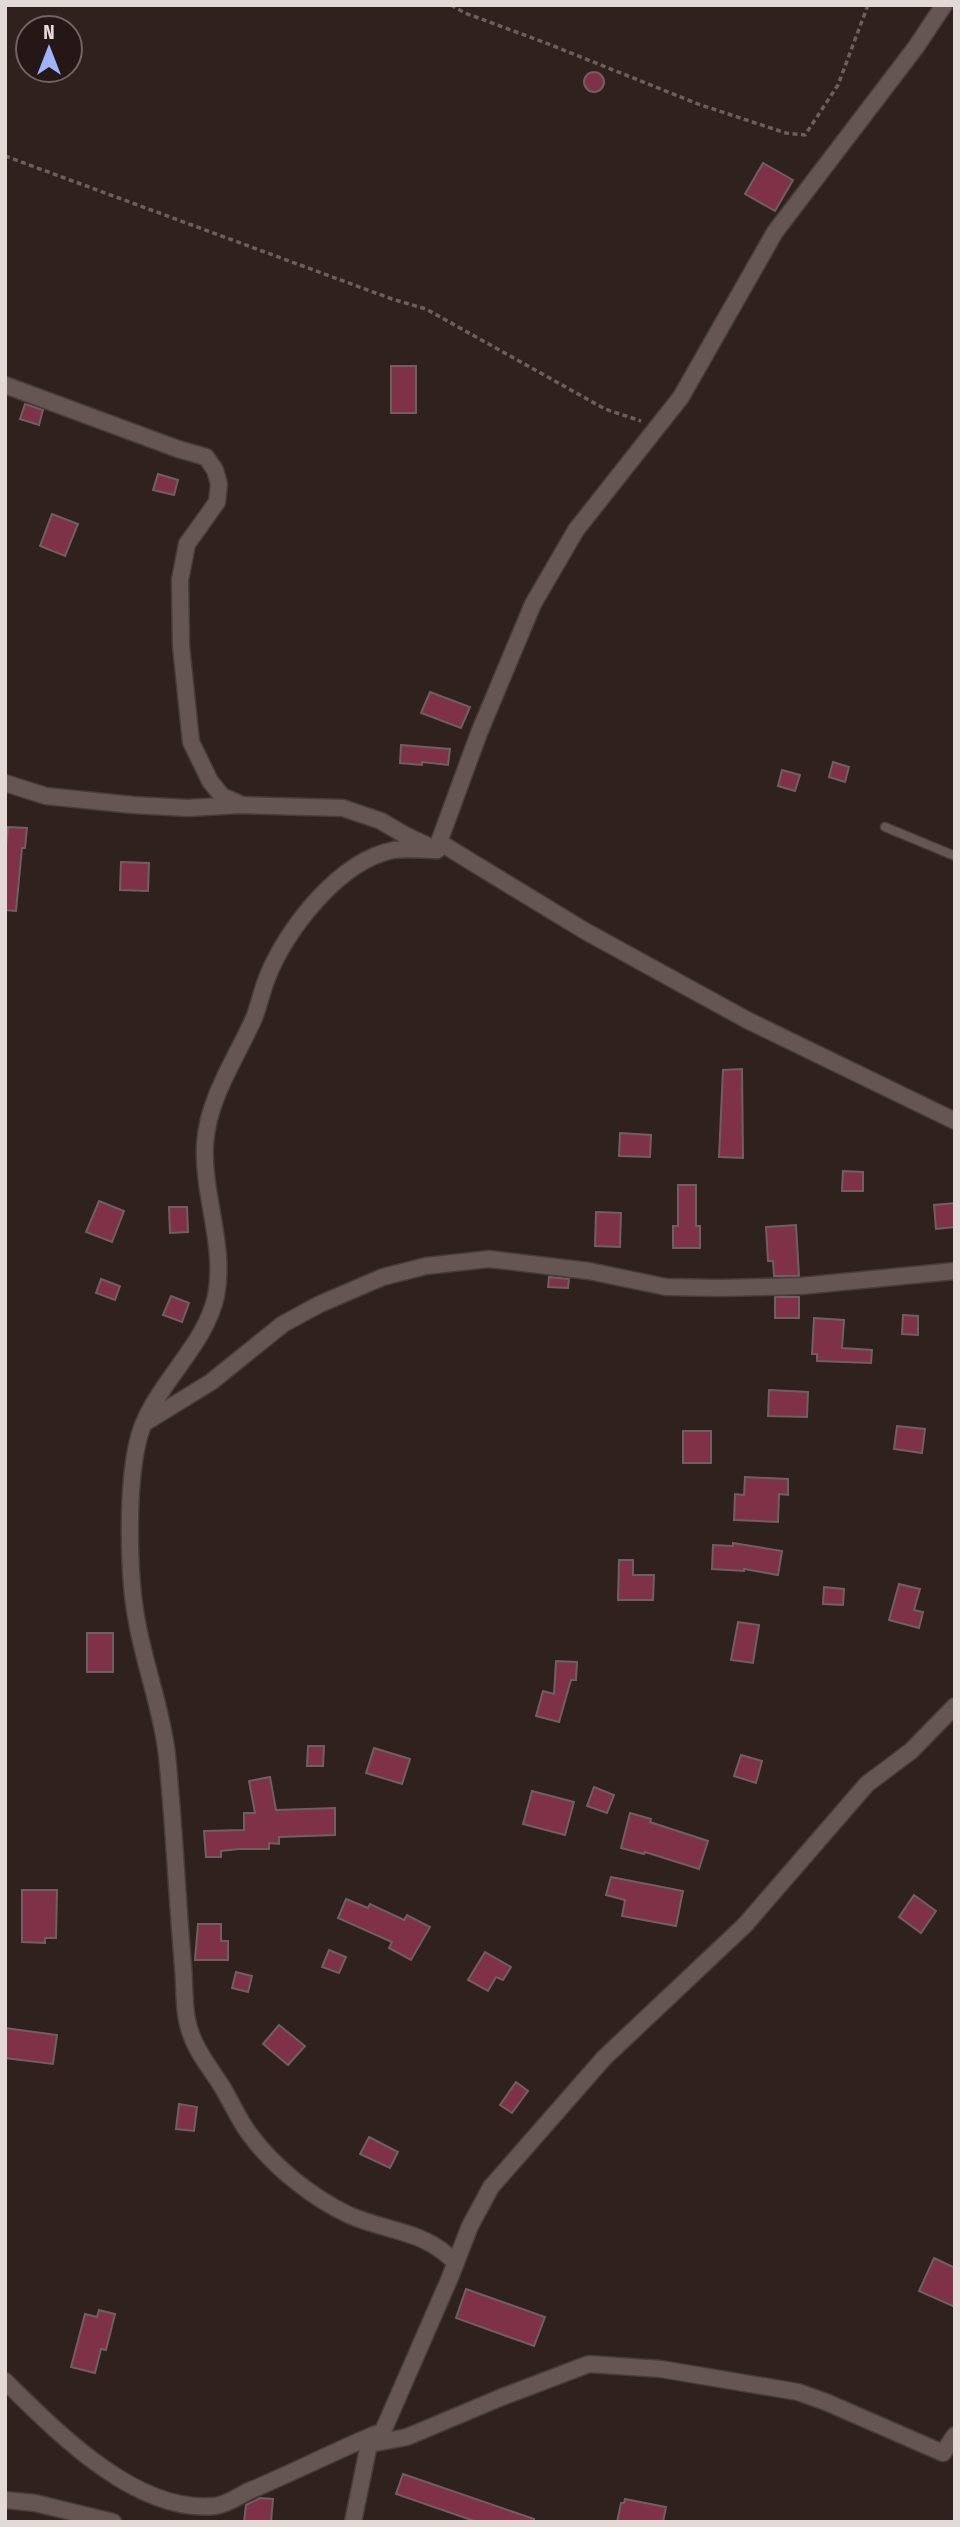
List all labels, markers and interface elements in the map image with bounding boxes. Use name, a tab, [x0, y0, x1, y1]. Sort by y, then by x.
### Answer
north arrow	[14, 14, 84, 84]
text: N	[43, 21, 55, 44]

